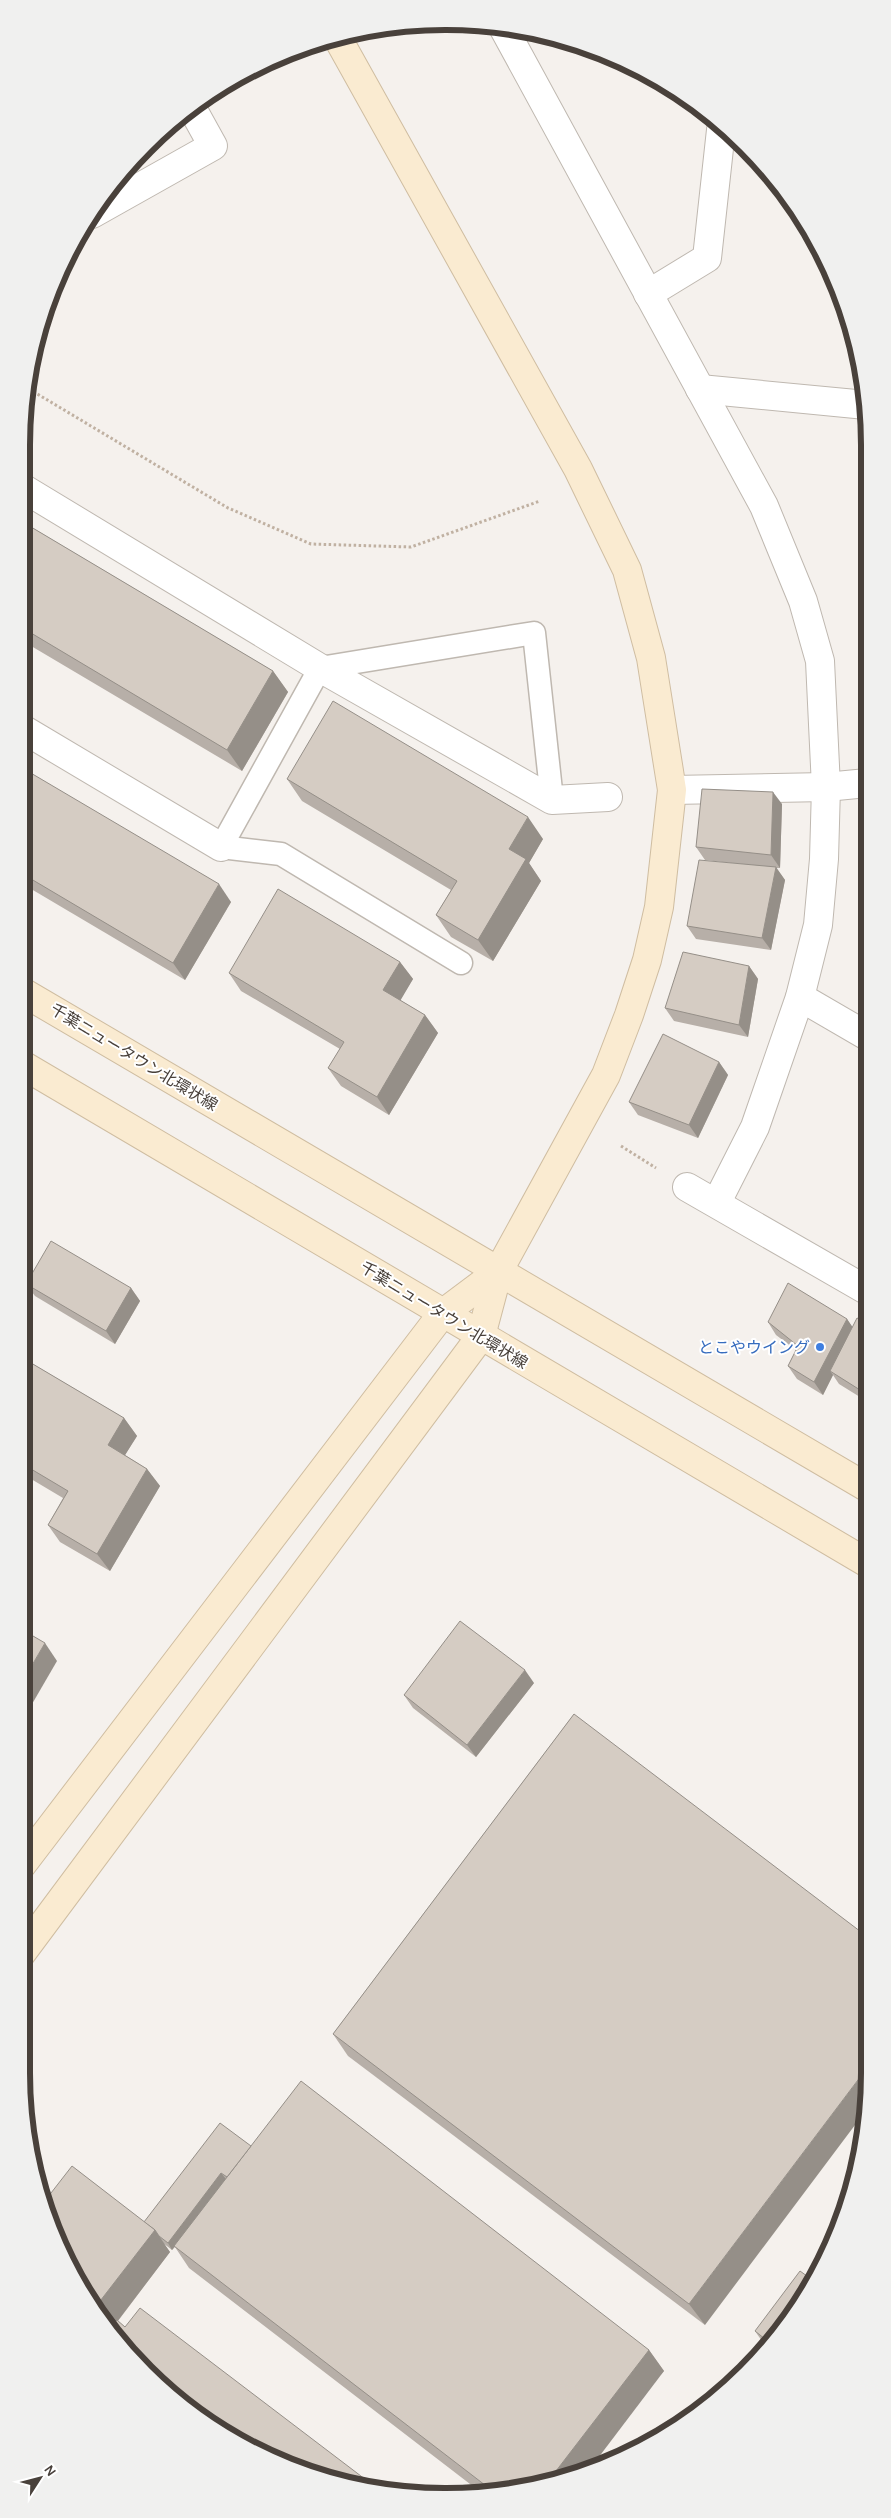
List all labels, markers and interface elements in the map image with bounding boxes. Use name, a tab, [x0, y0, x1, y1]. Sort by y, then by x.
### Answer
street label: 千葉ニュータウン北環状線	[47, 999, 221, 1115]
street label: 千葉ニュータウン北環状線	[357, 1257, 531, 1373]
place label: とこやウイング	[698, 1338, 810, 1357]
marker: とこやウイング	[814, 1341, 826, 1353]
north arrow	[15, 2453, 65, 2503]
text: N	[40, 2462, 60, 2480]

